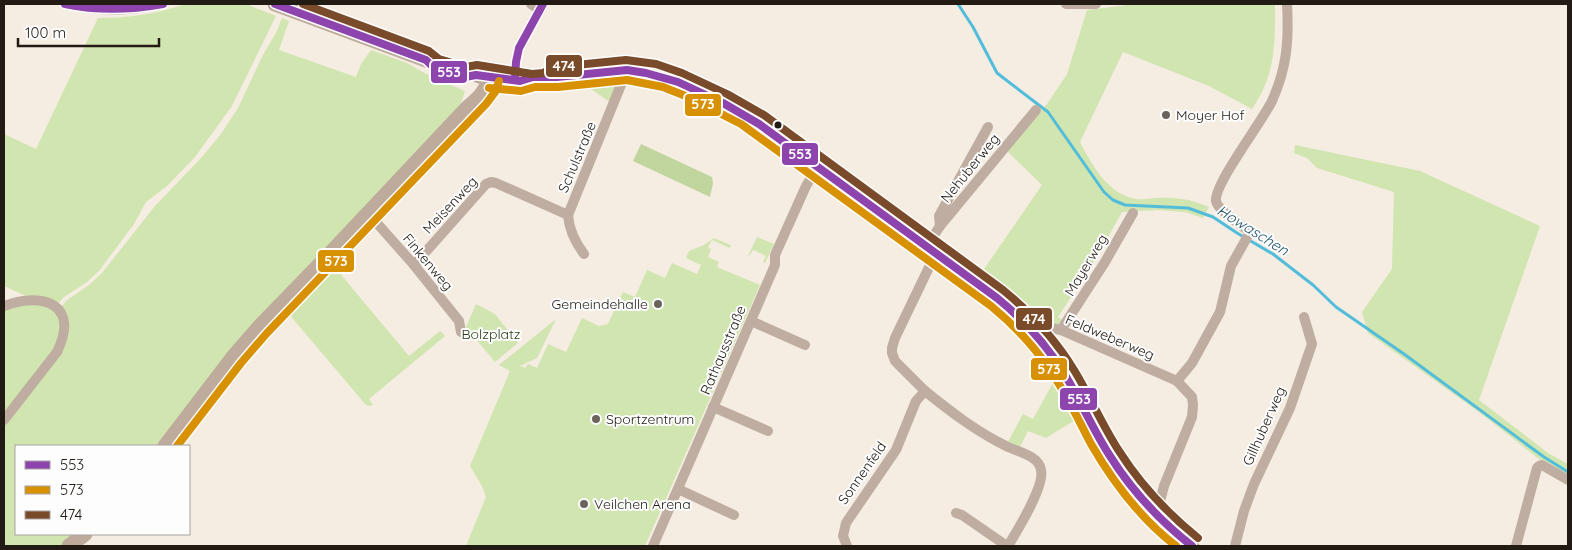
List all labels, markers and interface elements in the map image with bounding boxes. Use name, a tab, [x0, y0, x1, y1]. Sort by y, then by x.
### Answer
scale bar	[18, 15, 159, 47]
text: 100 m	[25, 23, 66, 42]
line badge: 474	[545, 54, 583, 78]
text: 474	[552, 57, 576, 75]
line badge: 553	[430, 60, 468, 84]
text: 553	[437, 63, 461, 81]
line badge: 573	[684, 93, 722, 117]
text: 573	[691, 95, 715, 113]
place label: Moyer Hof	[1176, 106, 1245, 124]
marker: Moyer Hof	[1160, 109, 1172, 121]
street label: Schulstraße	[554, 119, 600, 195]
unlabelled marker	[773, 120, 783, 130]
street label: Nehuberweg	[937, 130, 1003, 206]
line badge: 553	[781, 142, 819, 166]
text: 553	[788, 145, 812, 163]
street label: Meisenweg	[419, 172, 481, 238]
water label: Howaschen	[1214, 201, 1293, 260]
street label: Finkenweg	[399, 230, 457, 294]
street label: Mayerweg	[1061, 231, 1111, 299]
line badge: 573	[317, 249, 355, 273]
text: 573	[324, 252, 348, 270]
place label: Gemeindehalle	[552, 295, 648, 313]
marker: Gemeindehalle	[652, 298, 664, 310]
street label: Rathausstraße	[696, 303, 750, 397]
line badge: 474	[1015, 307, 1053, 331]
text: 474	[1022, 310, 1046, 328]
street label: Feldweberweg	[1063, 310, 1157, 364]
park label: Bolzplatz	[461, 325, 521, 343]
line badge: 573	[1030, 357, 1068, 381]
text: 573	[1037, 360, 1061, 378]
street label: Gillhuberweg	[1239, 384, 1289, 468]
line badge: 553	[1059, 387, 1098, 411]
text: 553	[1067, 390, 1091, 408]
place label: Sportzentrum	[606, 410, 694, 428]
marker: Sportzentrum	[590, 413, 602, 425]
street label: Sonnenfeld	[834, 438, 890, 508]
legend	[15, 445, 190, 535]
text: 553	[60, 455, 84, 474]
text: 573	[60, 480, 84, 499]
place label: Veilchen Arena	[594, 495, 691, 513]
marker: Veilchen Arena	[578, 498, 590, 510]
text: 474	[60, 505, 83, 524]

